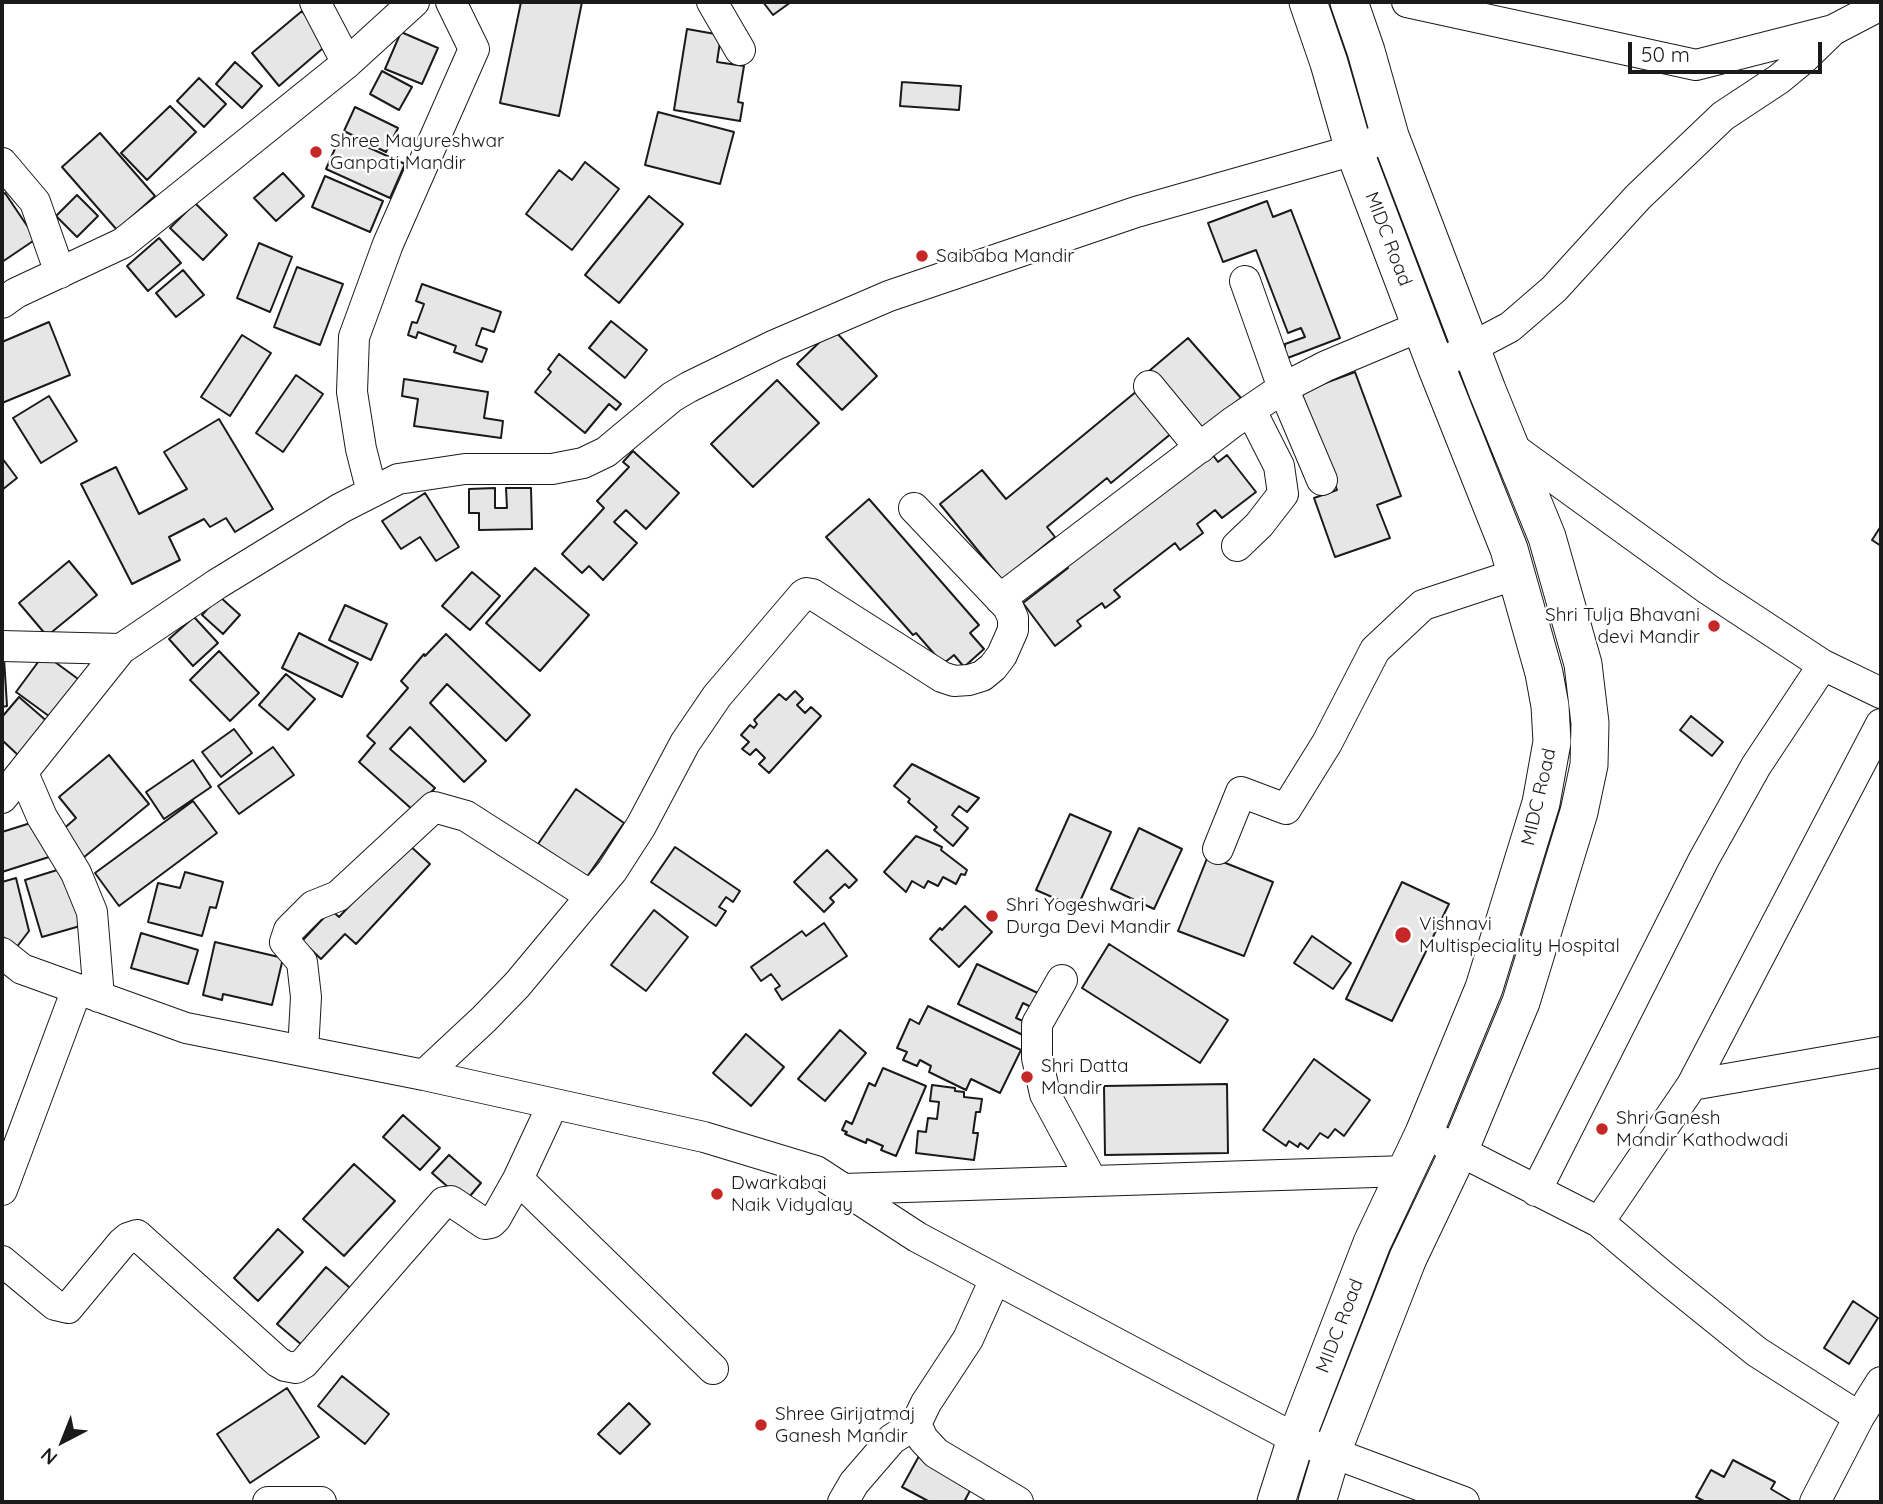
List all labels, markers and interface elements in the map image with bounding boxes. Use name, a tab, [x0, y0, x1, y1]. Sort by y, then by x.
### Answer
scale bar	[1631, 28, 1825, 72]
text: 50 m	[1641, 41, 1690, 67]
place label: Shree Mayureshwar Ganpati Mandir	[330, 130, 504, 174]
marker: Shree Mayureshwar Ganpati Mandir	[308, 144, 324, 160]
street label: MIDC Road	[1360, 189, 1416, 289]
place label: Saibaba Mandir	[936, 245, 1075, 267]
marker: Saibaba Mandir	[914, 248, 930, 264]
place label: Shri Tulja Bhavani devi Mandir	[1545, 604, 1700, 648]
marker: Shri Tulja Bhavani devi Mandir	[1706, 618, 1722, 634]
street label: MIDC Road	[1517, 746, 1561, 848]
place label: Shri Yogeshwari Durga Devi Mandir	[1006, 894, 1171, 938]
marker: Shri Yogeshwari Durga Devi Mandir	[984, 908, 1000, 924]
place label: Vishnavi Multispeciality Hospital	[1419, 913, 1620, 957]
marker: Vishnavi Multispeciality Hospital	[1393, 925, 1413, 945]
place label: Shri Datta Mandir	[1041, 1055, 1129, 1099]
marker: Shri Datta Mandir	[1019, 1069, 1035, 1085]
place label: Shri Ganesh Mandir Kathodwadi	[1616, 1107, 1788, 1151]
marker: Shri Ganesh Mandir Kathodwadi	[1594, 1121, 1610, 1137]
place label: Dwarkabai Naik Vidyalay	[731, 1172, 853, 1216]
marker: Dwarkabai Naik Vidyalay	[709, 1186, 725, 1202]
street label: MIDC Road	[1312, 1276, 1368, 1376]
place label: Shree Girijatmaj Ganesh Mandir	[775, 1403, 916, 1447]
north arrow	[28, 1406, 98, 1476]
marker: Shree Girijatmaj Ganesh Mandir	[753, 1417, 769, 1433]
text: N	[36, 1443, 62, 1470]

